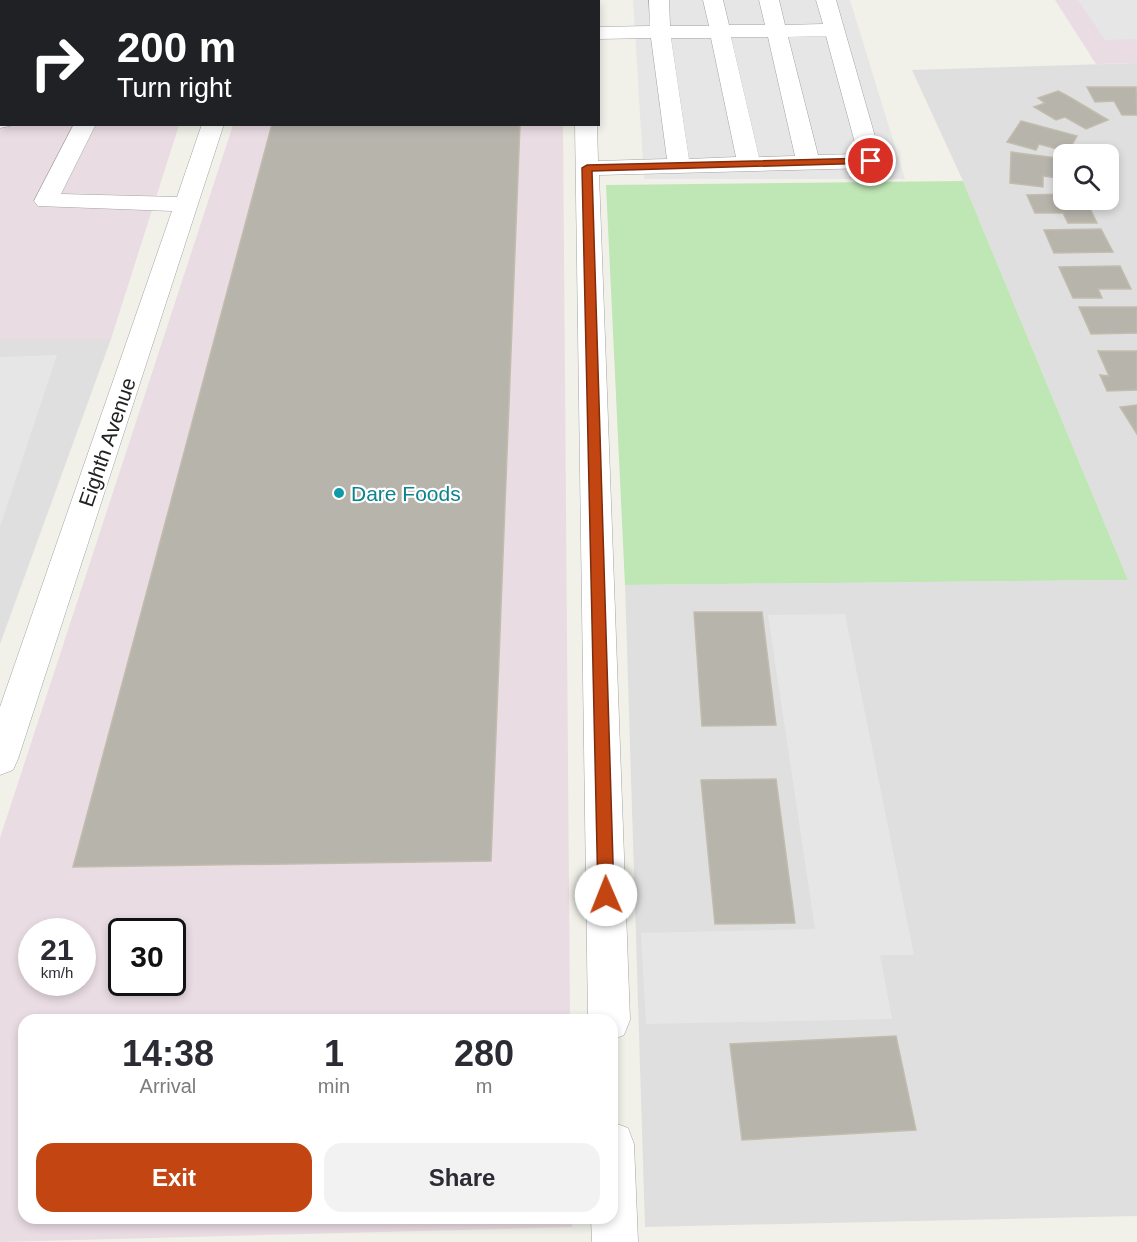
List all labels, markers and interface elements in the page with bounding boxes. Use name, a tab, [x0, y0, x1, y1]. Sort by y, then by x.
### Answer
icon: right	[18, 24, 96, 102]
text: 200 m	[117, 24, 236, 71]
text: Turn right	[117, 73, 232, 103]
pin	[845, 135, 896, 186]
icon: arrive	[854, 144, 887, 177]
map controls	[1053, 144, 1119, 210]
button: search	[1053, 144, 1119, 210]
street label: Eighth Avenue	[74, 374, 140, 510]
place label: Dare Foods	[351, 482, 461, 505]
marker: Dare Foods	[332, 486, 346, 500]
position arrow	[574, 863, 638, 927]
speed limit sign: 30	[108, 918, 186, 996]
text: 21	[40, 933, 74, 966]
text: km/h	[41, 964, 73, 981]
text: 14:38	[122, 1033, 214, 1074]
text: 1	[324, 1033, 344, 1074]
text: 280	[454, 1033, 514, 1074]
text: Arrival	[140, 1075, 196, 1097]
text: min	[318, 1075, 350, 1097]
text: m	[476, 1075, 492, 1097]
button: Exit	[36, 1143, 312, 1212]
button: Share	[324, 1143, 600, 1212]

